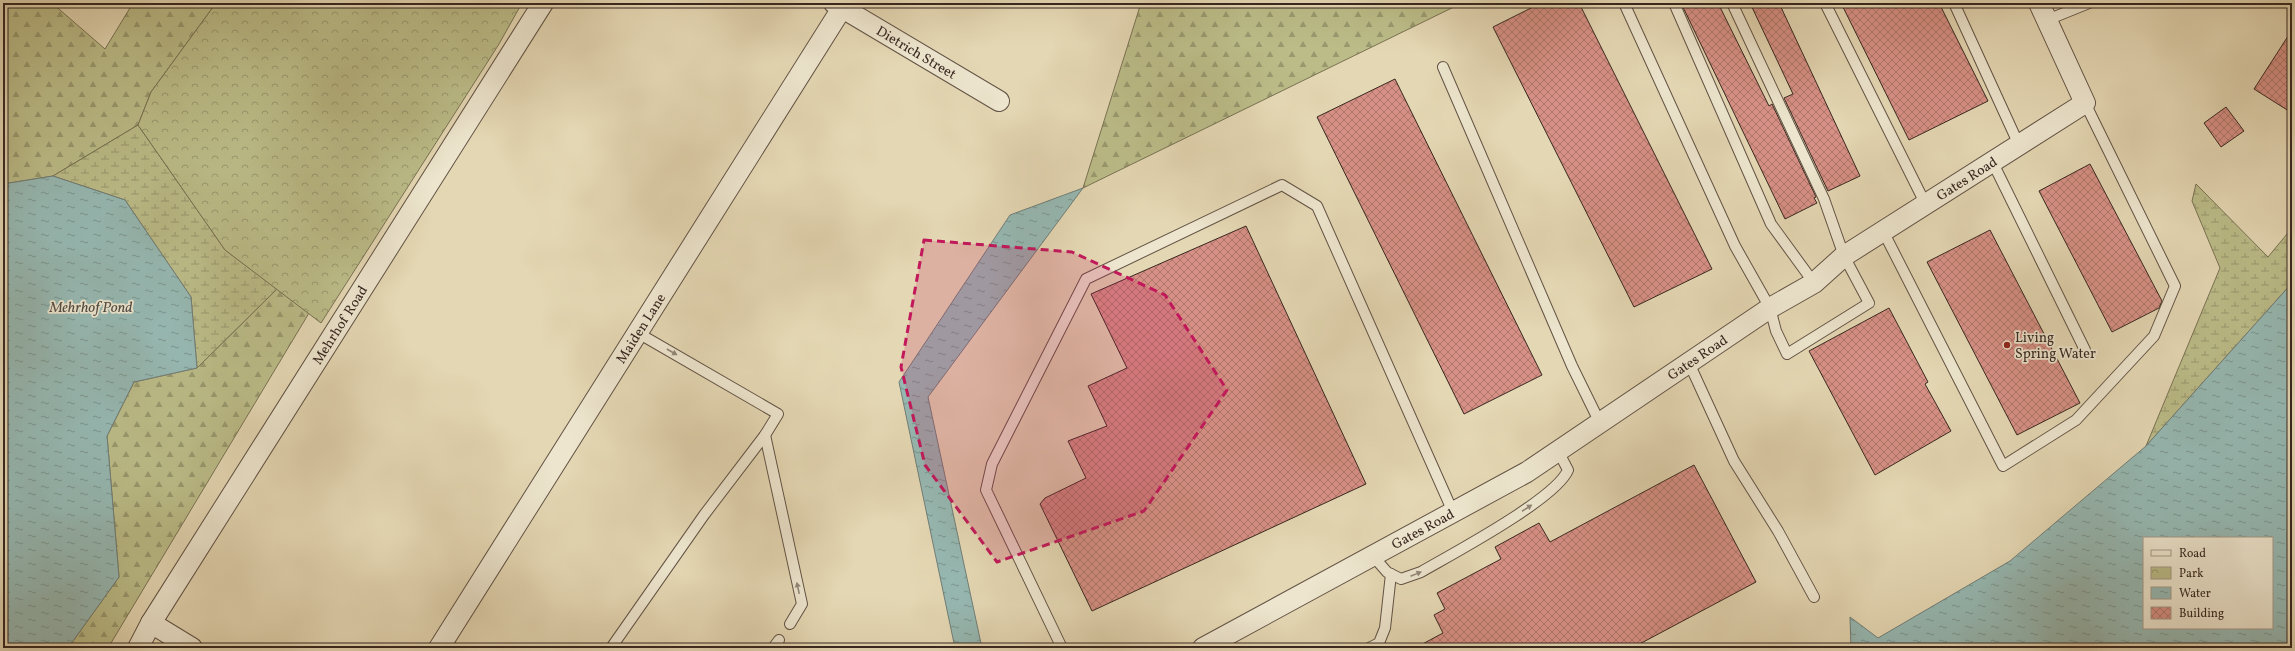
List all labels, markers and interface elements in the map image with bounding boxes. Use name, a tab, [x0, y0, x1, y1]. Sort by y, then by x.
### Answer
street label: Dietrich Street	[872, 22, 959, 84]
street label: Gates Road	[1933, 153, 2002, 206]
street label: Mehrhof Road	[309, 282, 373, 369]
street label: Maiden Lane	[612, 290, 671, 368]
water label: Mehrhof Pond	[48, 298, 133, 319]
place label: Living Spring Water	[2015, 329, 2096, 364]
street label: Gates Road	[1664, 331, 1732, 386]
marker: Living Spring Water	[2002, 340, 2012, 350]
one-way arrow	[666, 349, 678, 356]
one-way arrow	[1521, 504, 1533, 511]
street label: Gates Road	[1389, 505, 1458, 555]
legend	[2143, 537, 2273, 629]
text: Road	[2179, 546, 2206, 562]
text: Park	[2179, 566, 2204, 582]
one-way arrow	[1410, 571, 1421, 577]
one-way arrow	[795, 582, 801, 594]
text: Water	[2179, 586, 2211, 602]
text: Building	[2179, 606, 2224, 622]

